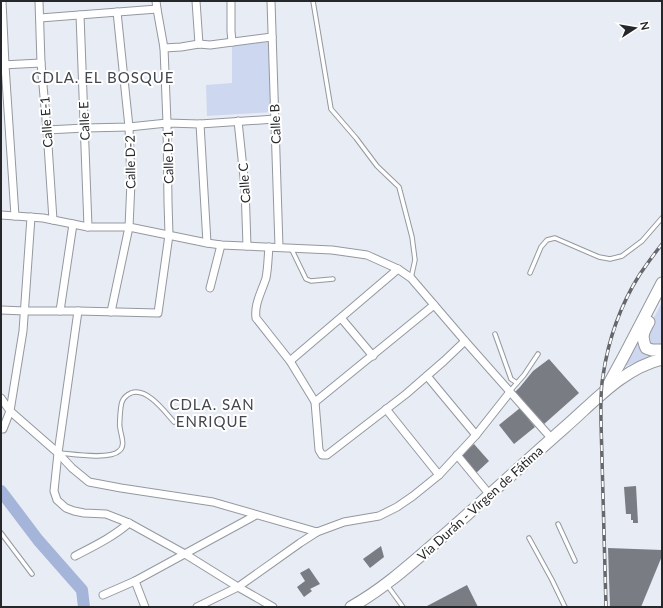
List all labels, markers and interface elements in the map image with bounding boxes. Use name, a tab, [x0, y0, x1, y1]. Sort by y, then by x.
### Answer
north arrow	[615, 8, 655, 48]
text: N	[638, 20, 653, 31]
district label: CDLA. EL BOSQUE	[32, 68, 174, 86]
street label: Calle E-1	[36, 96, 56, 148]
street label: Calle E	[75, 101, 93, 141]
street label: Calle B	[266, 104, 284, 144]
street label: Calle D-1	[160, 130, 176, 184]
street label: Calle D-2	[122, 135, 138, 189]
street label: Calle C	[235, 162, 253, 204]
district label: CDLA. SAN ENRIQUE	[169, 395, 255, 430]
street label: Vía Durán - Vírgen de Fátima	[414, 442, 546, 564]

